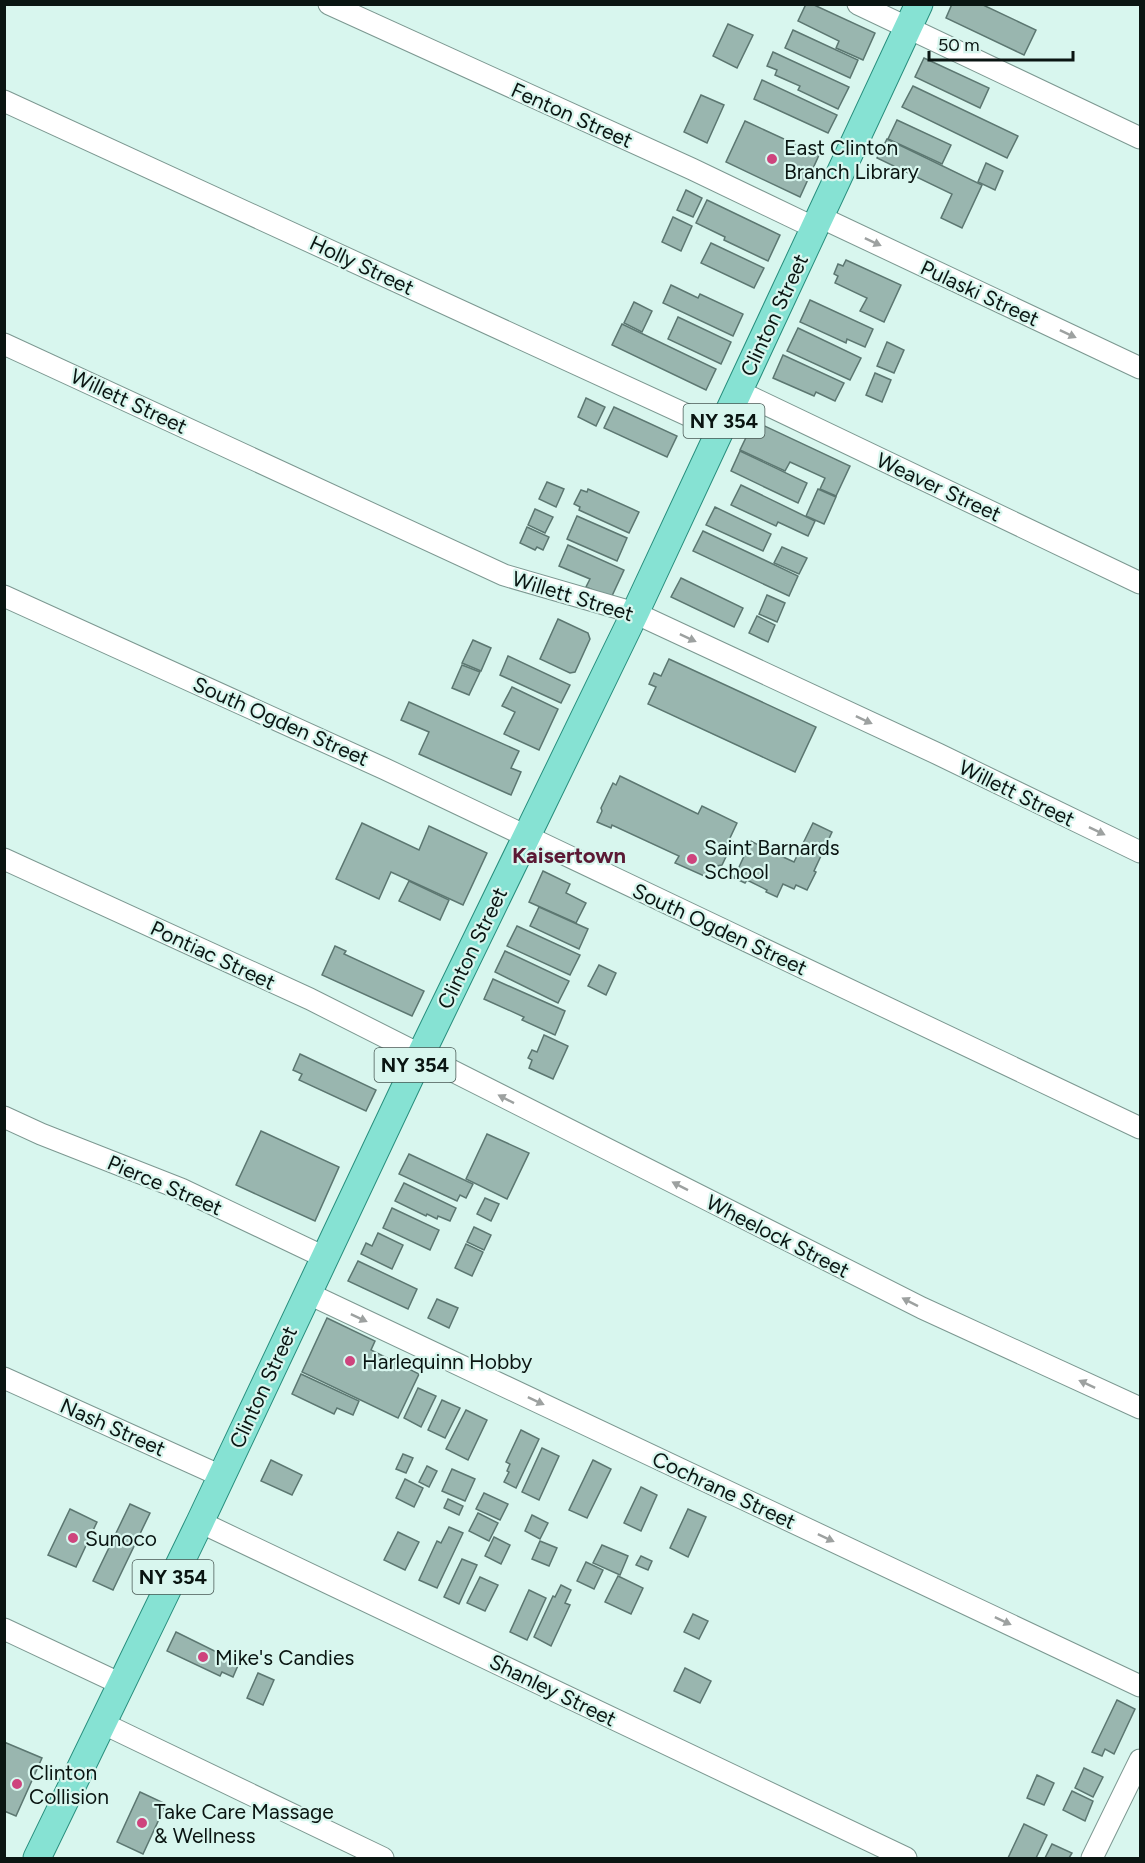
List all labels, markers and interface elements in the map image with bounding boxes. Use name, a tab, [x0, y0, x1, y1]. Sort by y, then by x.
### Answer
scale bar	[929, 24, 1073, 62]
text: 50 m	[938, 34, 980, 56]
street label: Fenton Street	[507, 77, 637, 153]
place label: East Clinton Branch Library	[784, 135, 919, 184]
marker: East Clinton Branch Library	[765, 152, 779, 166]
street label: Holly Street	[306, 230, 418, 300]
one-way arrow	[864, 238, 881, 247]
street label: Clinton Street	[735, 250, 813, 380]
street label: Pulaski Street	[917, 255, 1043, 331]
one-way arrow	[1059, 330, 1076, 339]
street label: Willett Street	[67, 363, 191, 439]
road number: NY 354	[684, 404, 764, 438]
street label: Weaver Street	[873, 447, 1005, 527]
street label: Willett Street	[509, 566, 637, 626]
one-way arrow	[679, 633, 696, 642]
street label: South Ogden Street	[189, 671, 373, 771]
one-way arrow	[856, 716, 873, 725]
street label: Willett Street	[955, 754, 1079, 832]
one-way arrow	[1089, 827, 1106, 836]
place label: Saint Barnards School	[704, 835, 840, 884]
district label: Kaisertown	[512, 842, 626, 869]
marker: Saint Barnards School	[685, 852, 699, 866]
street label: South Ogden Street	[629, 878, 811, 980]
street label: Clinton Street	[432, 883, 512, 1013]
street label: Pontiac Street	[147, 915, 279, 995]
road number: NY 354	[374, 1048, 456, 1082]
one-way arrow	[497, 1094, 514, 1103]
street label: Pierce Street	[104, 1150, 226, 1220]
one-way arrow	[671, 1181, 688, 1191]
street label: Wheelock Street	[702, 1189, 854, 1283]
one-way arrow	[902, 1297, 919, 1307]
one-way arrow	[351, 1314, 368, 1323]
street label: Clinton Street	[224, 1322, 302, 1452]
place label: Harlequinn Hobby	[362, 1349, 532, 1374]
marker: Harlequinn Hobby	[343, 1354, 357, 1368]
one-way arrow	[1078, 1379, 1096, 1389]
street label: Nash Street	[57, 1393, 170, 1461]
one-way arrow	[527, 1397, 544, 1406]
street label: Cochrane Street	[648, 1446, 800, 1534]
place label: Sunoco	[85, 1526, 157, 1551]
marker: Sunoco	[66, 1531, 80, 1545]
one-way arrow	[818, 1534, 835, 1543]
road number: NY 354	[132, 1560, 213, 1594]
one-way arrow	[994, 1617, 1011, 1626]
place label: Mike's Candies	[215, 1645, 354, 1670]
street label: Shanley Street	[486, 1649, 620, 1731]
marker: Mike's Candies	[196, 1650, 210, 1664]
place label: Clinton Collision	[29, 1760, 109, 1809]
marker: Clinton Collision	[10, 1777, 24, 1791]
place label: Take Care Massage & Wellness	[154, 1799, 334, 1848]
marker: Take Care Massage & Wellness	[135, 1816, 149, 1830]

